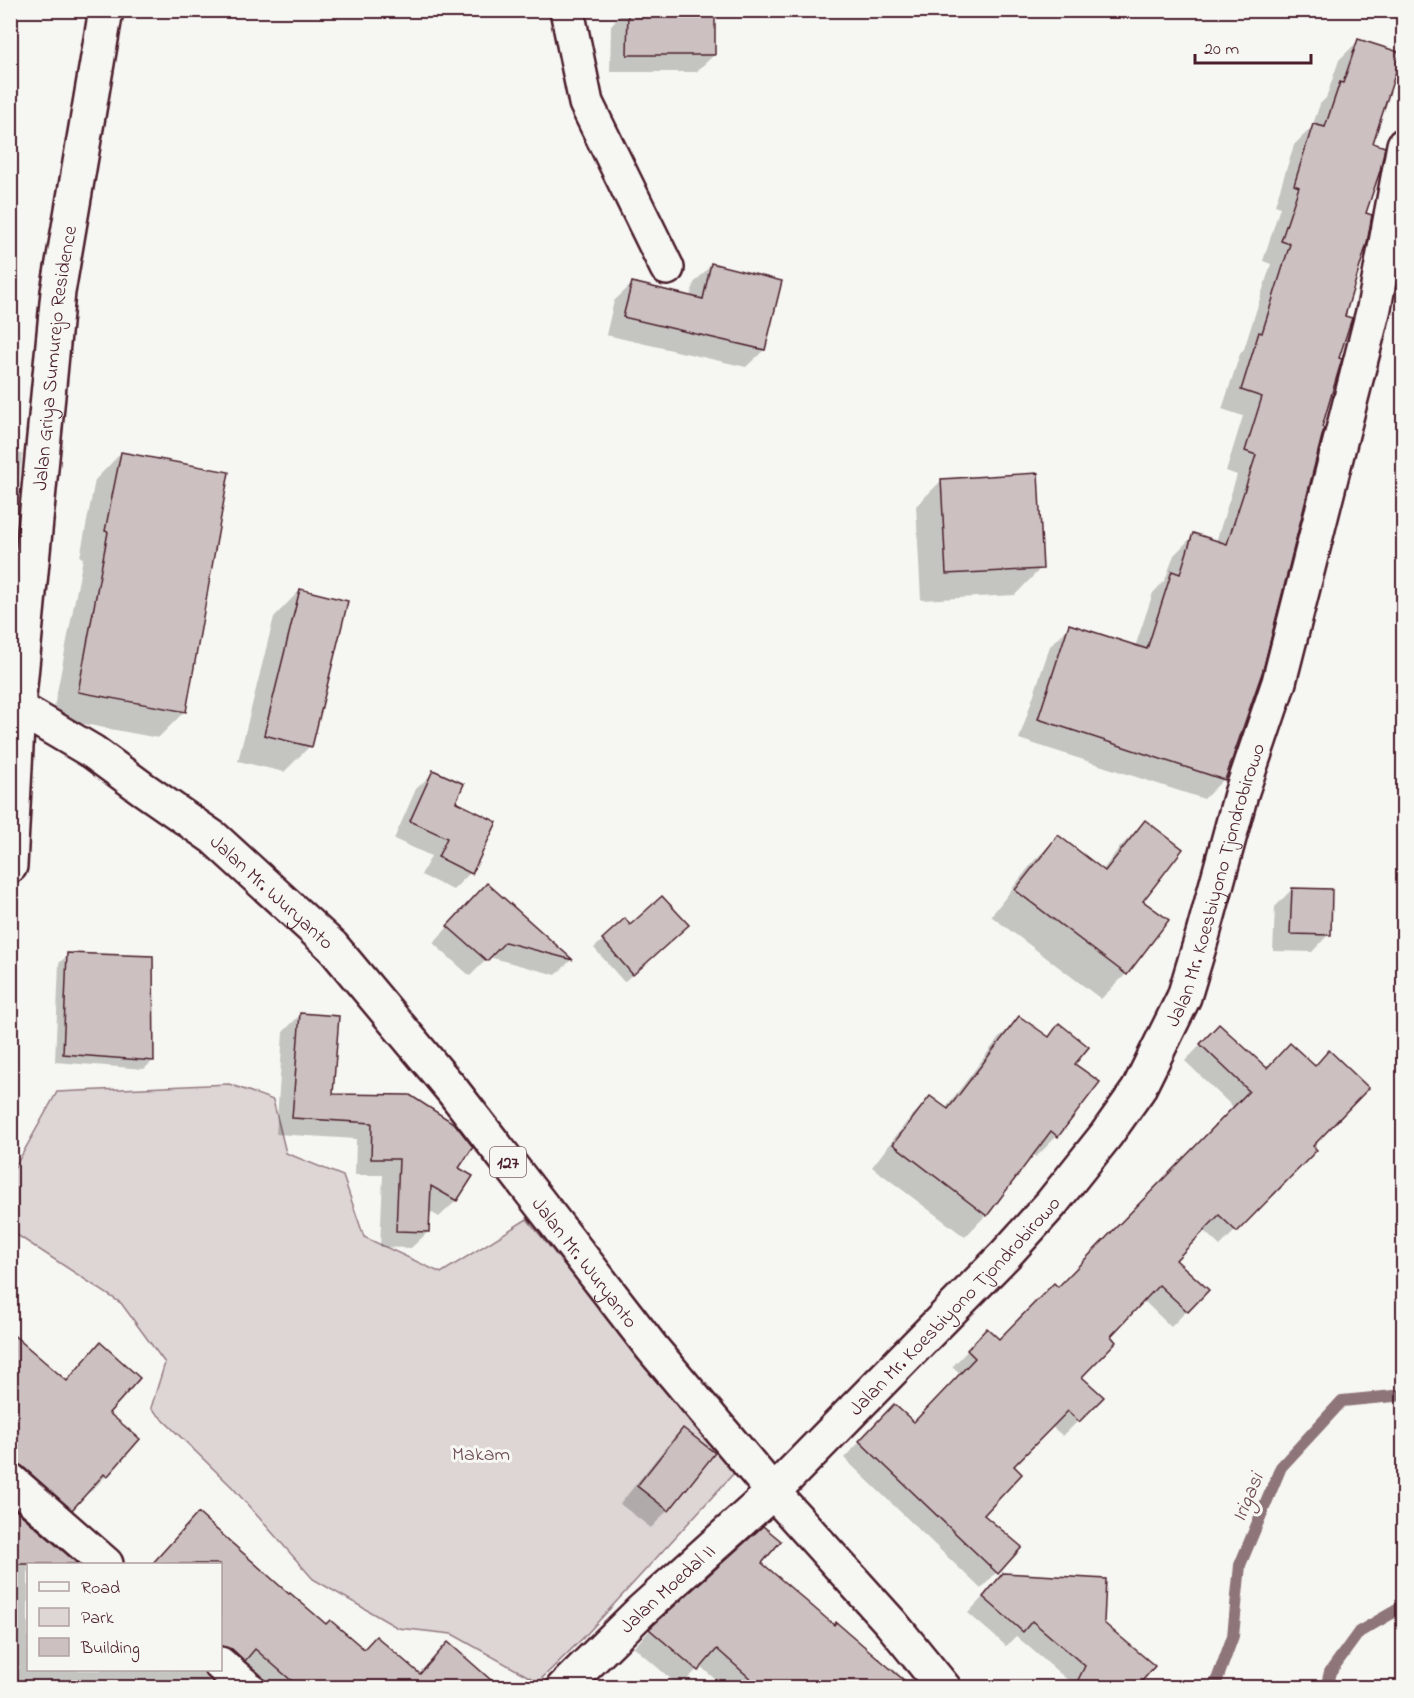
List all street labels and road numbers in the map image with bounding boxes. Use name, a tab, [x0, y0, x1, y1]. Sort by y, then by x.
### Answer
street label: Jalan Griya Sumurejo Residence	[27, 224, 86, 492]
street label: Jalan Mr. Koesbiyono Tjondrobirowo	[1159, 740, 1274, 1032]
street label: Jalan Mr. Wuryanto	[202, 829, 339, 958]
road number: 127	[490, 1147, 526, 1177]
street label: Jalan Mr. Koesbiyono Tjondrobirowo	[843, 1191, 1069, 1424]
street label: Jalan Mr. Wuryanto	[523, 1192, 644, 1335]
street label: Jalan Moedal II	[614, 1539, 723, 1641]

